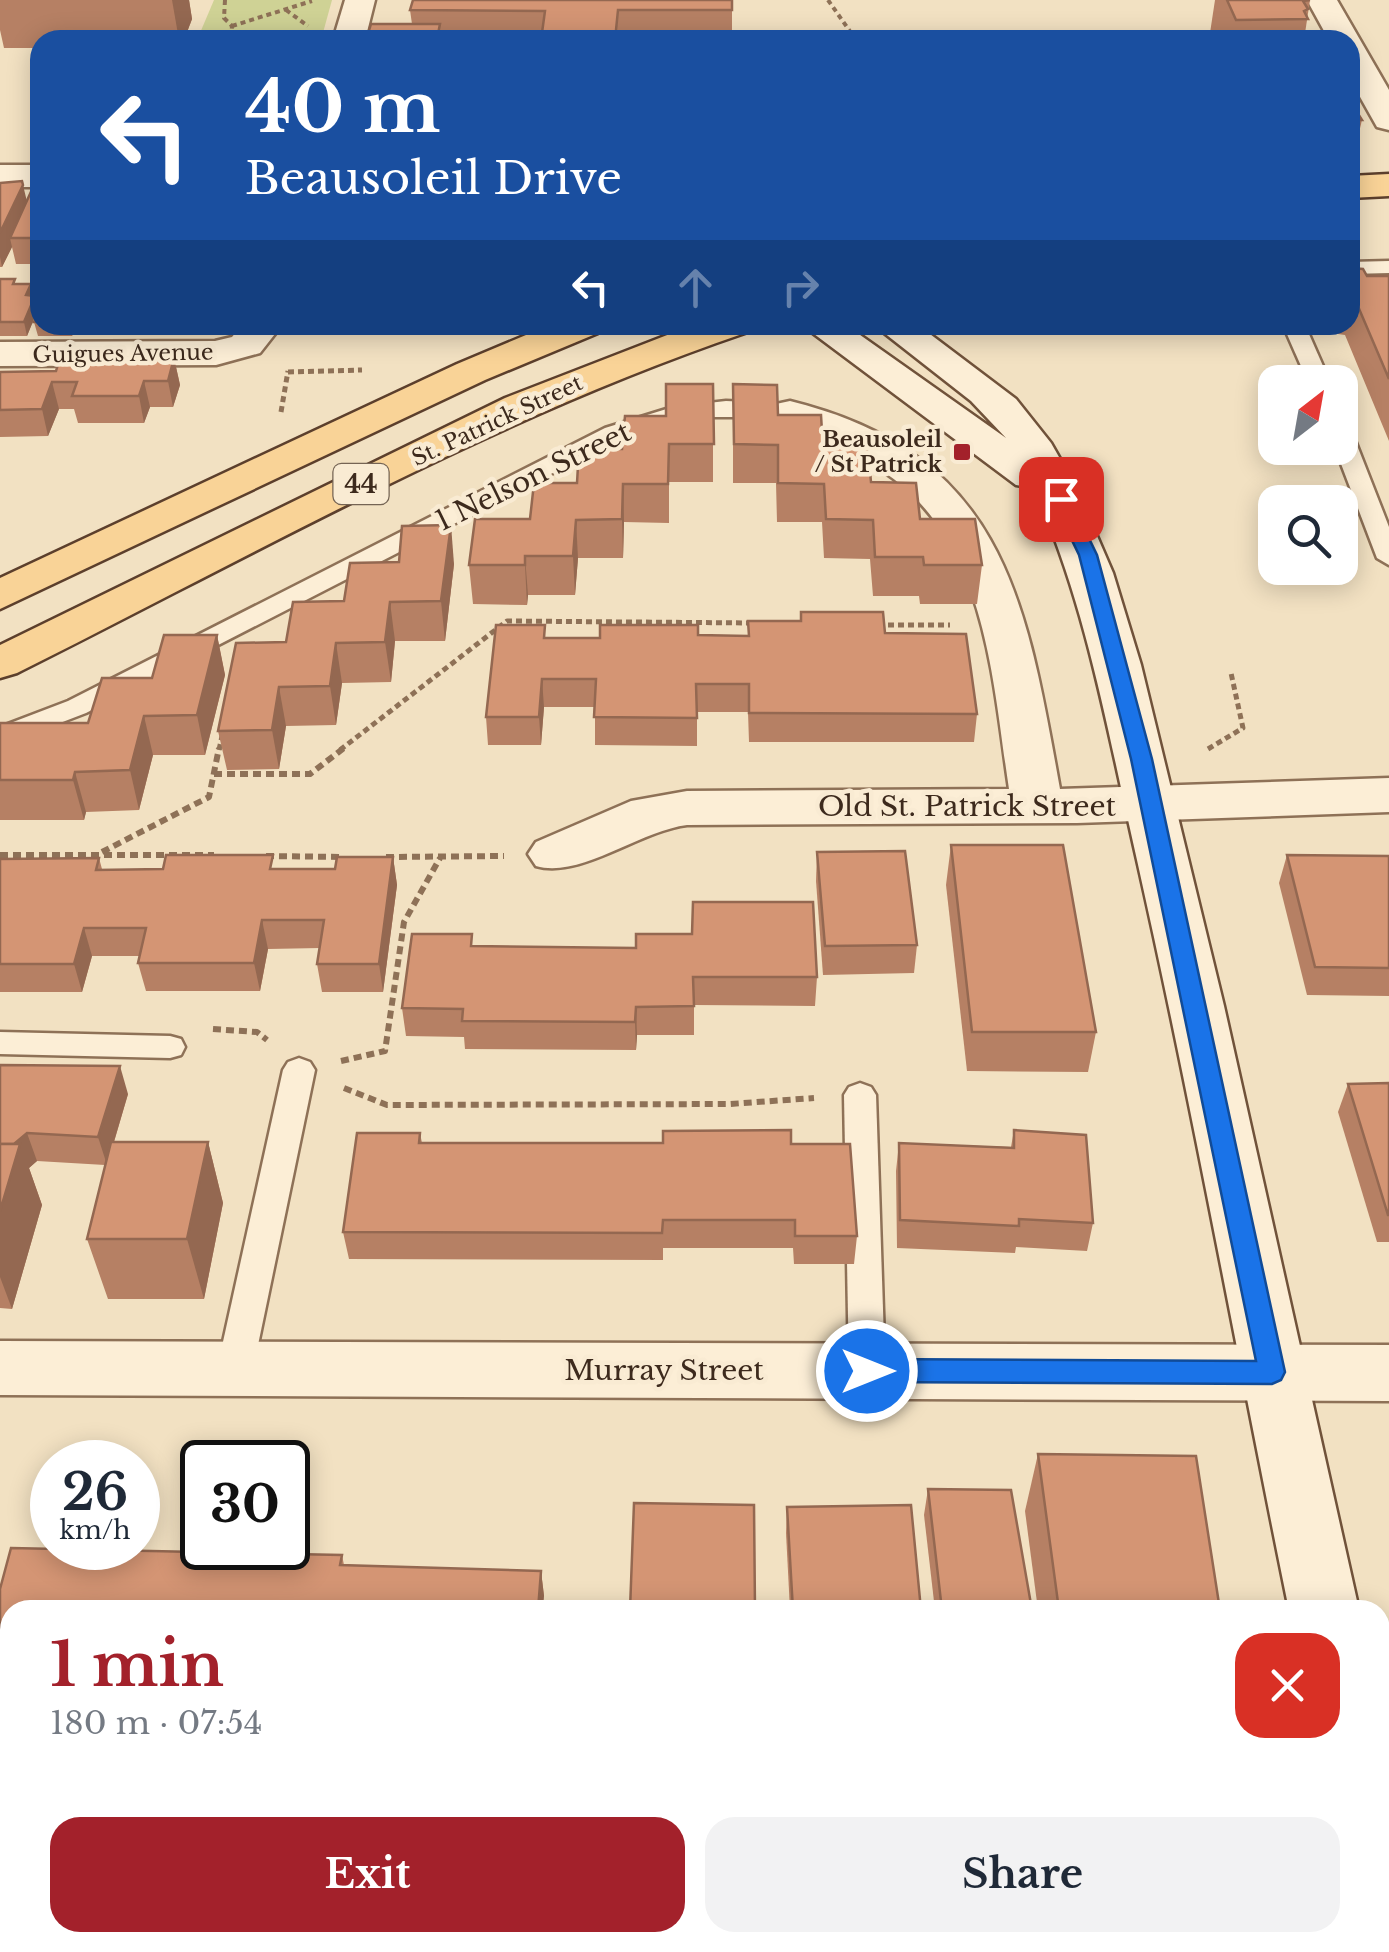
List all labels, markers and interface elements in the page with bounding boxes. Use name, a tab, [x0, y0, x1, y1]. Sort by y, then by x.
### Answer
text: 40 m	[245, 64, 440, 151]
icon: left	[80, 70, 210, 200]
text: Beausoleil Drive	[245, 150, 622, 206]
icon: left	[563, 260, 618, 315]
icon: ahead	[668, 260, 723, 315]
icon: right	[773, 260, 828, 315]
street label: Guigues Avenue	[32, 338, 214, 369]
north arrow	[1258, 365, 1358, 465]
map controls	[1258, 365, 1358, 585]
street label: St. Patrick Street	[407, 369, 588, 472]
street label: 1 Nelson Street	[430, 414, 637, 539]
place label: Beausoleil / St Patrick	[814, 426, 942, 478]
marker: Beausoleil / St Patrick	[951, 441, 973, 463]
pin	[1019, 457, 1104, 542]
road number: 44	[334, 464, 388, 504]
icon: arrive	[1034, 472, 1089, 527]
button: search	[1258, 485, 1358, 585]
street label: Old St. Patrick Street	[818, 789, 1116, 824]
position arrow	[815, 1319, 919, 1423]
street label: Murray Street	[564, 1353, 764, 1388]
speed limit sign: 30	[180, 1440, 310, 1570]
text: 26	[62, 1461, 128, 1524]
text: km/h	[60, 1515, 130, 1546]
text: 1 min	[50, 1628, 224, 1702]
button: close	[1235, 1633, 1340, 1738]
text: 180 m · 07:54	[50, 1703, 262, 1743]
button: Exit	[50, 1817, 685, 1932]
button: Share	[705, 1817, 1340, 1932]

